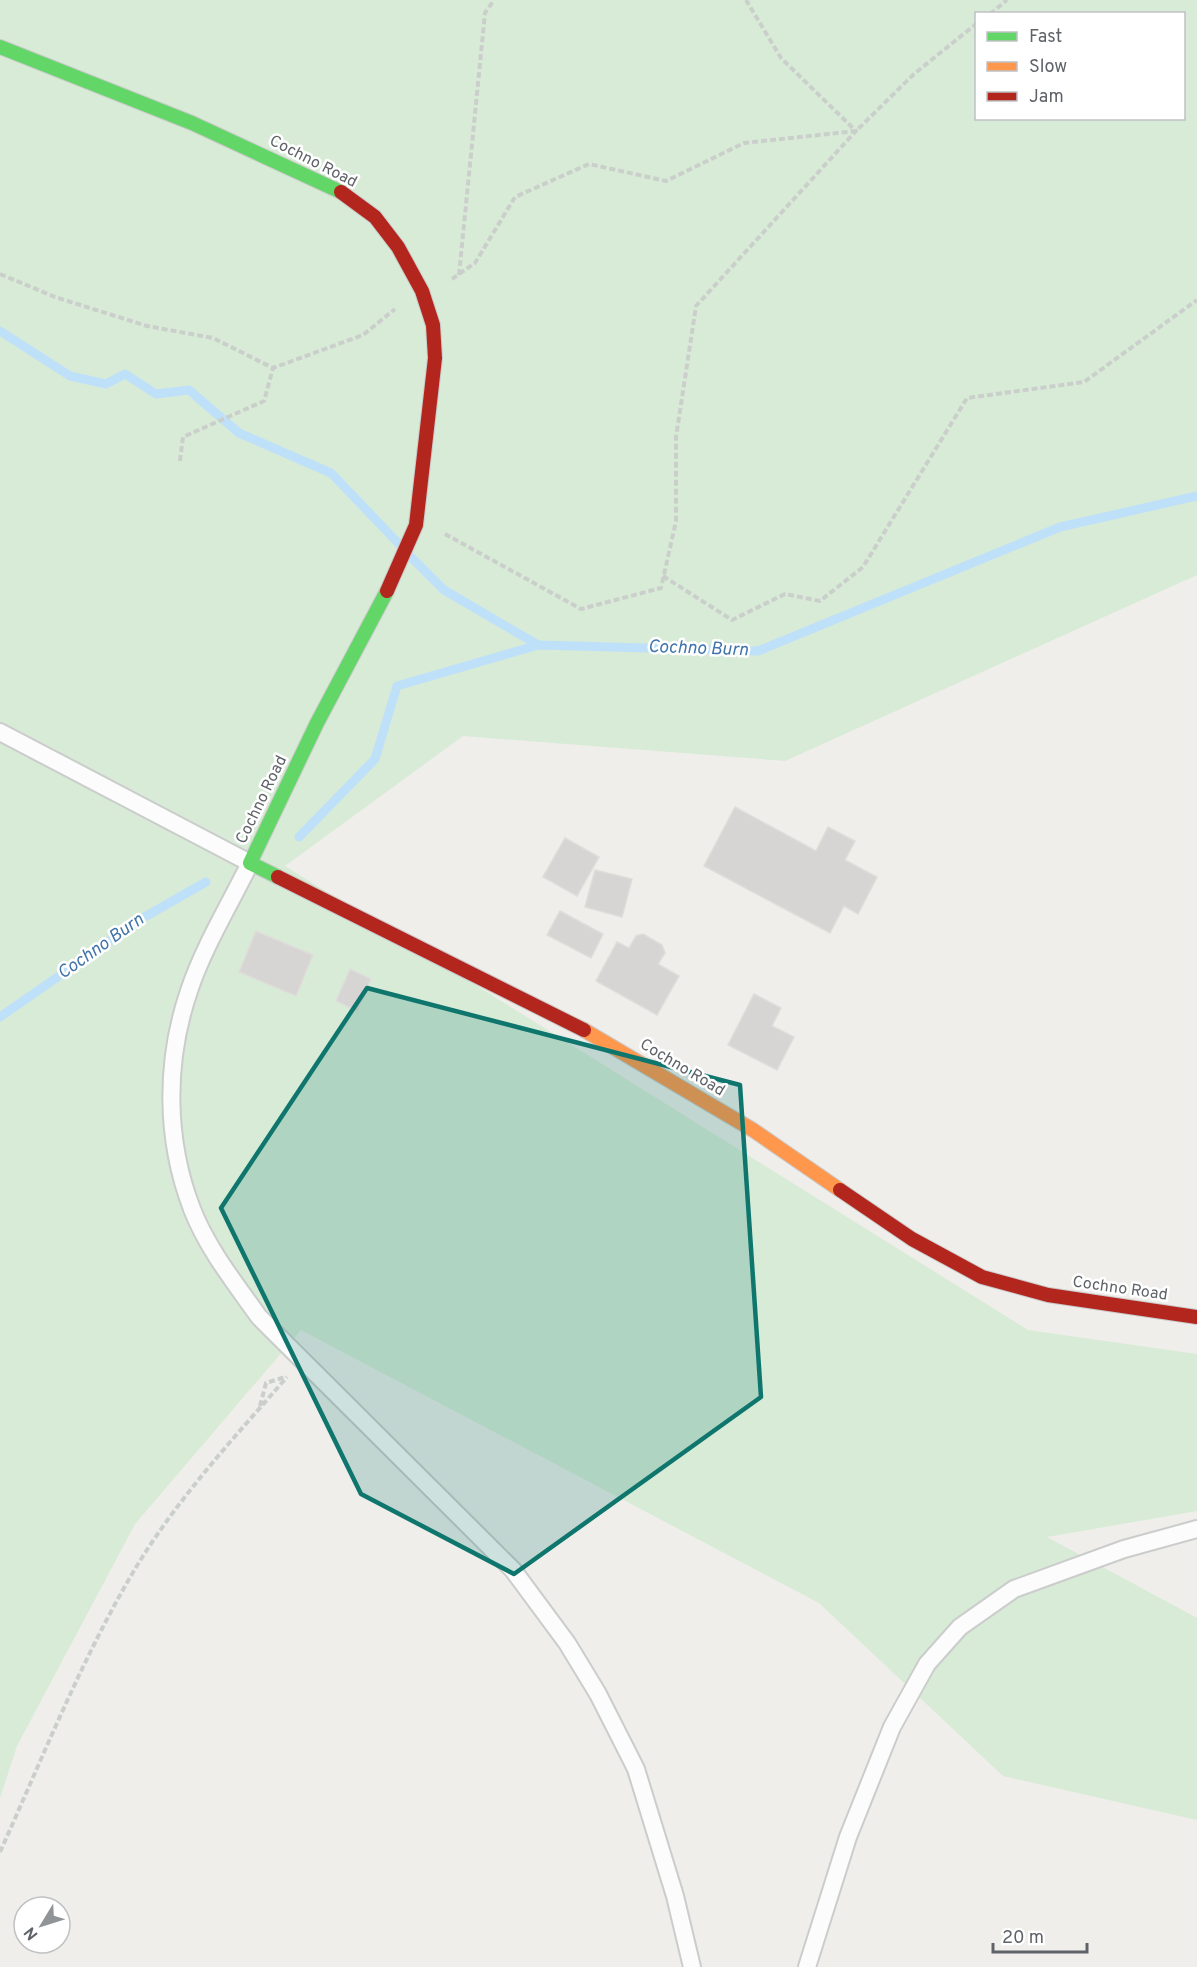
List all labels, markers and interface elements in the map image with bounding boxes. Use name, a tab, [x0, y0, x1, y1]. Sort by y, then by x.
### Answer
legend	[975, 12, 1185, 120]
text: Fast	[1029, 26, 1062, 49]
text: Slow	[1029, 56, 1067, 79]
text: Jam	[1029, 86, 1064, 109]
street label: Cochno Road	[266, 131, 360, 193]
water label: Cochno Burn	[647, 636, 749, 662]
street label: Cochno Road	[232, 753, 292, 847]
water label: Cochno Burn	[53, 909, 149, 985]
street label: Cochno Road	[636, 1035, 728, 1101]
street label: Cochno Road	[1071, 1272, 1169, 1306]
north arrow	[12, 1895, 72, 1955]
scale bar	[993, 1916, 1088, 1954]
text: N	[20, 1922, 43, 1944]
text: 20 m	[1002, 1927, 1044, 1950]

